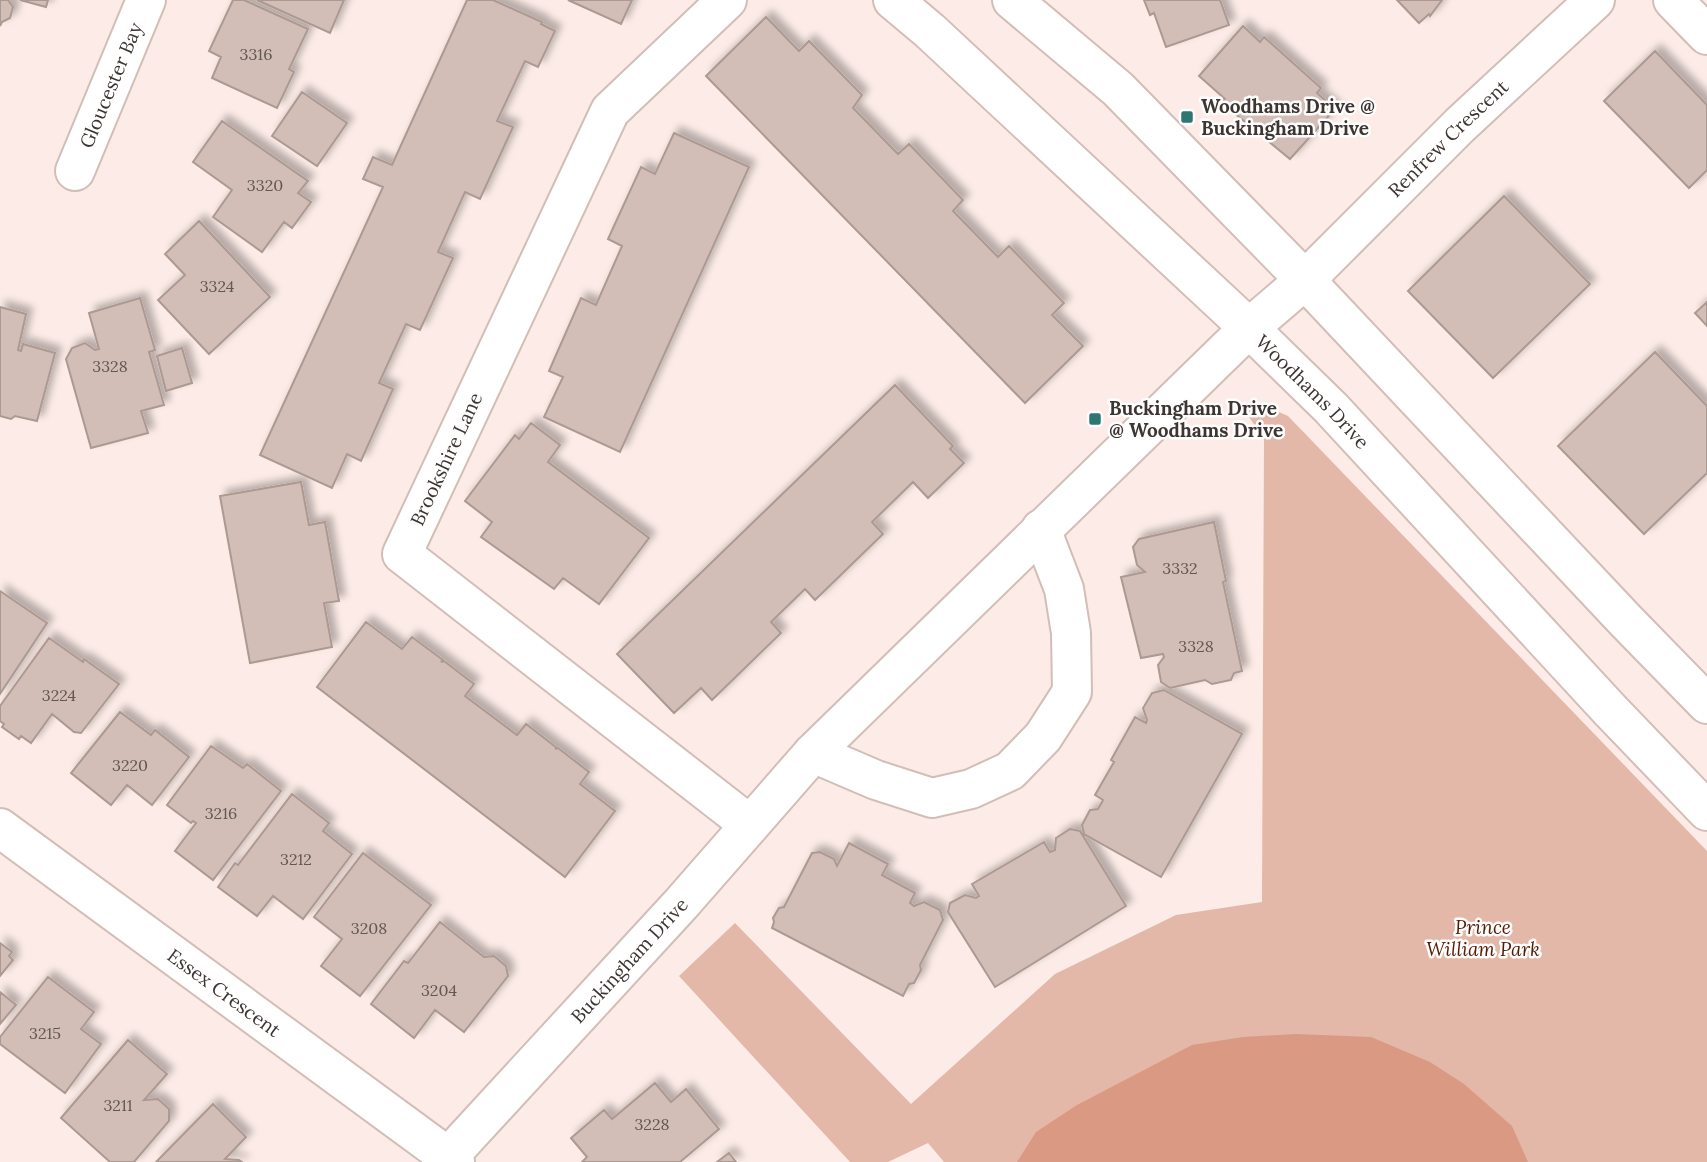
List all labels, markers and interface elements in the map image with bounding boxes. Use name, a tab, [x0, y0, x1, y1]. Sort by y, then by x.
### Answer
street label: Gloucester Bay	[74, 19, 147, 151]
house number: 3316	[240, 44, 272, 64]
street label: Renfrew Crescent	[1383, 74, 1514, 202]
place label: Woodhams Drive @ Buckingham Drive	[1201, 94, 1375, 140]
marker: Woodhams Drive @ Buckingham Drive	[1179, 109, 1195, 125]
house number: 3320	[247, 175, 283, 195]
house number: 3324	[200, 276, 235, 296]
street label: Woodhams Drive	[1251, 329, 1374, 454]
house number: 3328	[92, 356, 128, 376]
street label: Brookshire Lane	[405, 389, 487, 529]
place label: Buckingham Drive @ Woodhams Drive	[1109, 396, 1283, 442]
marker: Buckingham Drive @ Woodhams Drive	[1087, 411, 1103, 427]
house number: 3332	[1162, 558, 1198, 578]
house number: 3328	[1178, 636, 1214, 656]
house number: 3224	[42, 685, 77, 705]
house number: 3220	[112, 755, 148, 775]
house number: 3216	[205, 803, 237, 823]
house number: 3212	[280, 849, 312, 869]
street label: Buckingham Drive	[565, 893, 693, 1028]
park label: Prince William Park	[1426, 915, 1540, 961]
house number: 3208	[351, 918, 387, 938]
street label: Essex Crescent	[163, 943, 286, 1042]
house number: 3204	[421, 980, 457, 1000]
house number: 3215	[29, 1023, 61, 1043]
house number: 3211	[103, 1095, 133, 1115]
house number: 3228	[634, 1114, 670, 1134]

